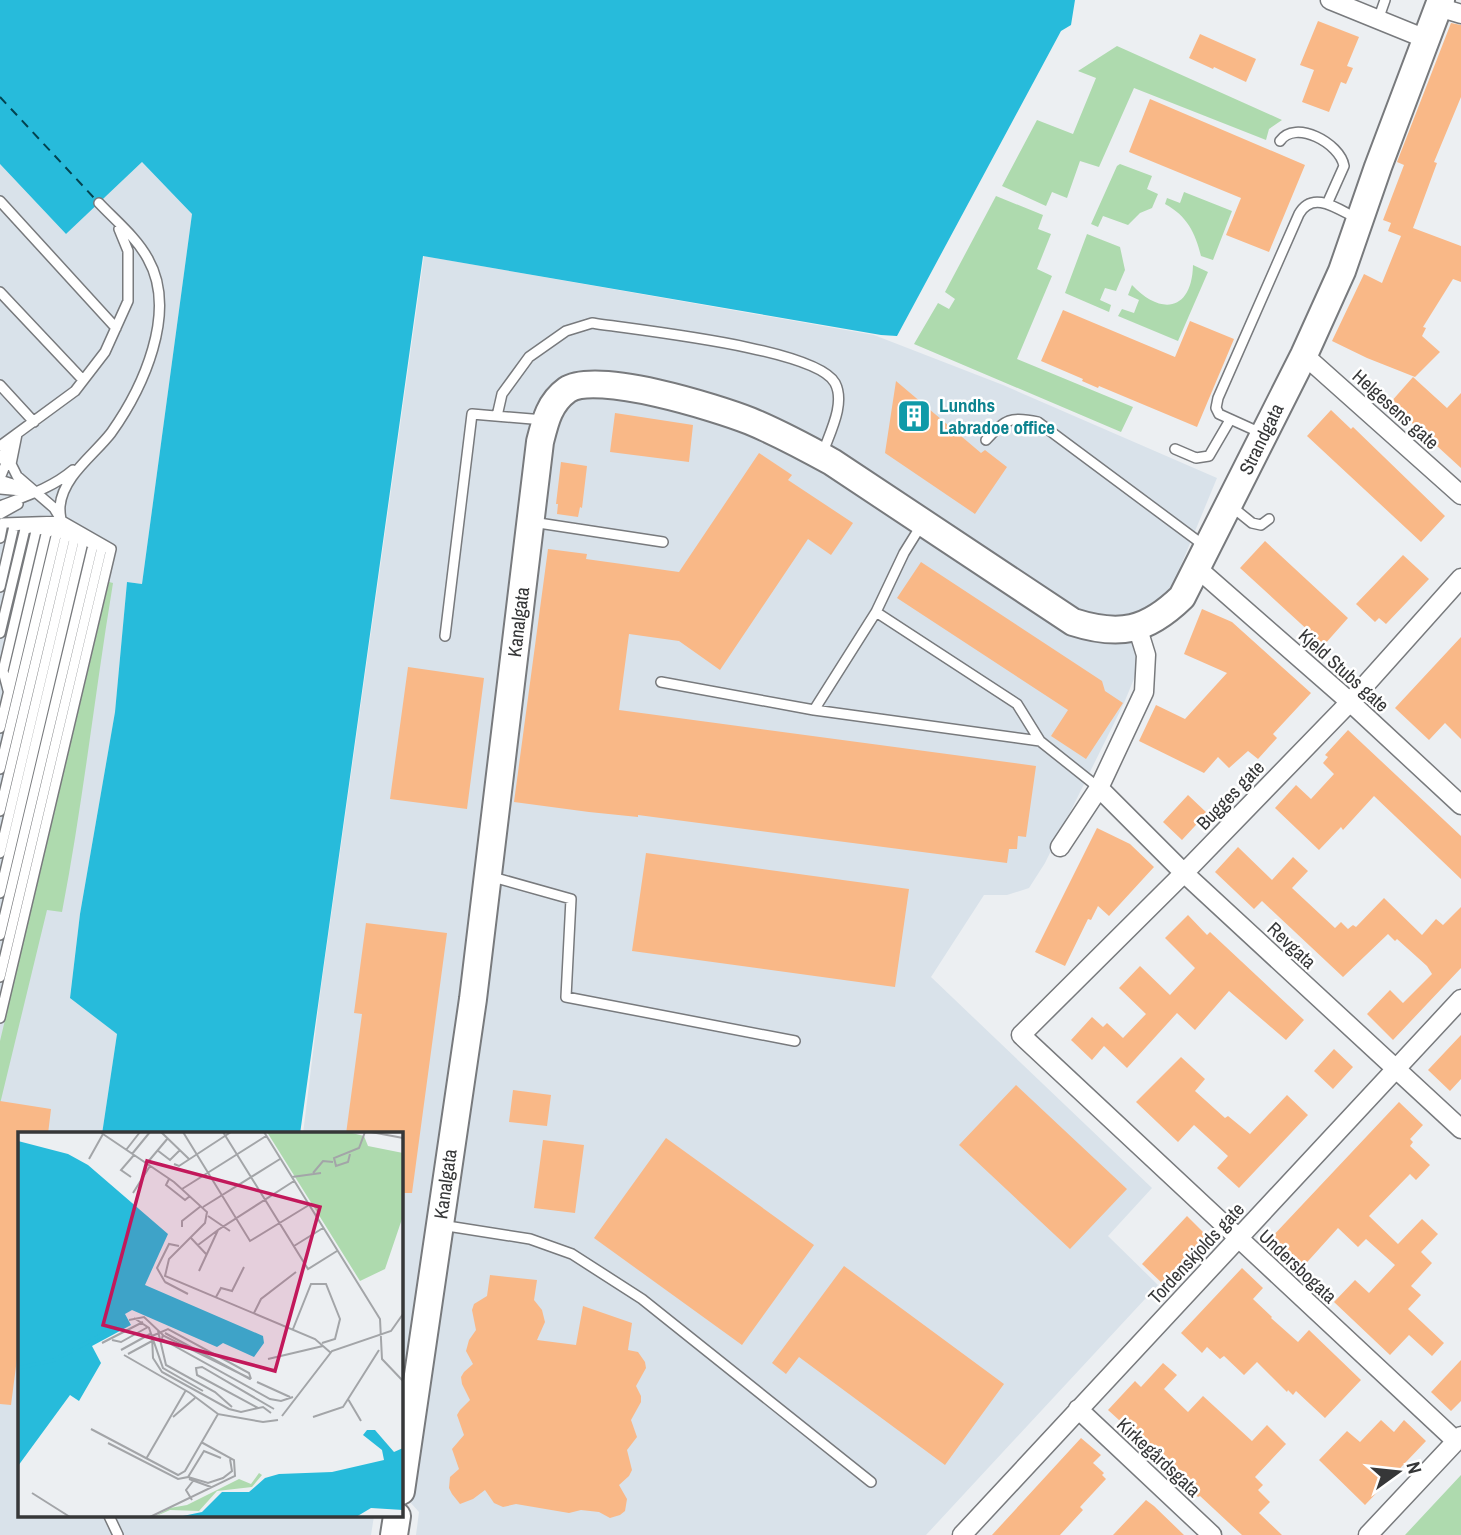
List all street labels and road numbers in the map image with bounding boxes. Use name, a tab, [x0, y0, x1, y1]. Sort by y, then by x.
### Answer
street label: Helgesens gate	[1347, 363, 1445, 455]
street label: Strandgata	[1233, 399, 1290, 479]
street label: Kanalgata	[501, 585, 535, 658]
street label: Kjeld Stubs gate	[1293, 622, 1395, 718]
street label: Bugges gate	[1190, 754, 1270, 836]
street label: Revgata	[1262, 916, 1322, 975]
street label: Kanalgata	[427, 1147, 463, 1221]
street label: Tordenskjolds gate	[1142, 1197, 1250, 1309]
street label: Undersbogata	[1253, 1223, 1343, 1309]
street label: Kirkegårdsgata	[1111, 1411, 1207, 1503]

